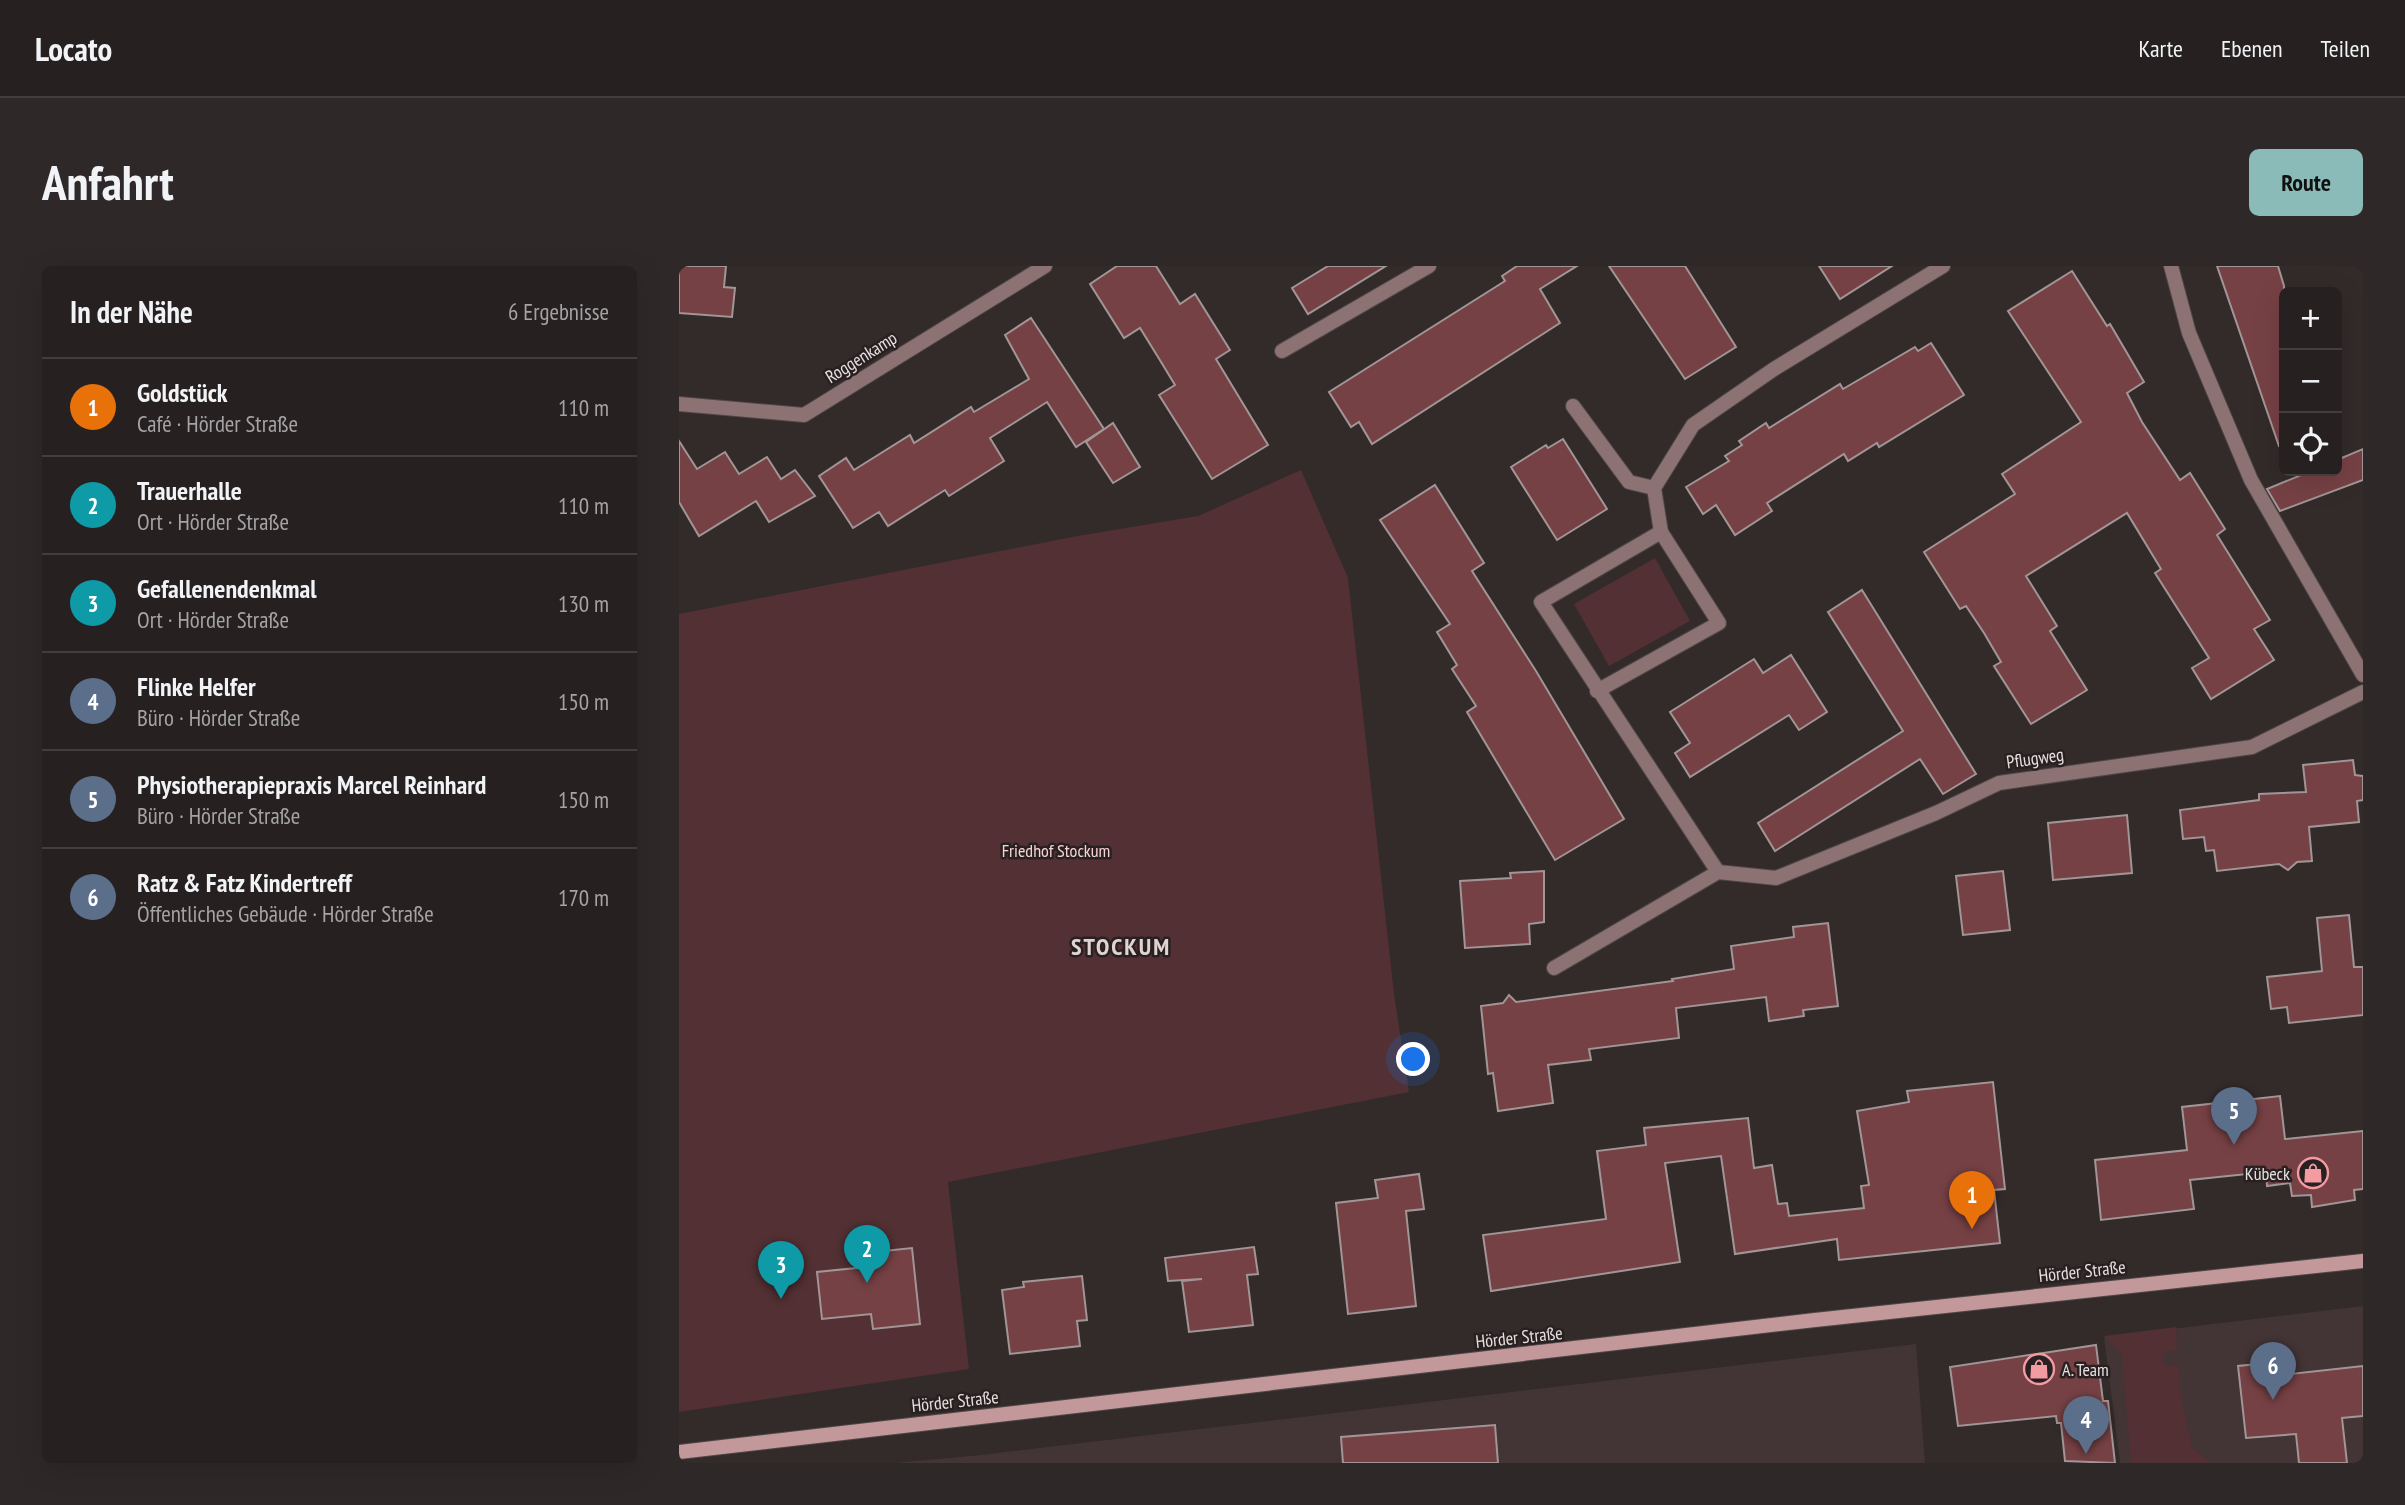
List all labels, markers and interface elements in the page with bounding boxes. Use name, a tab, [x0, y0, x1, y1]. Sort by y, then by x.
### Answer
text: Locato	[35, 27, 112, 70]
text: Karte	[2139, 33, 2183, 64]
text: Ebenen	[2221, 33, 2283, 64]
text: Teilen	[2321, 33, 2370, 64]
button: Route	[2249, 149, 2363, 216]
text: Anfahrt	[42, 150, 174, 214]
map controls	[2279, 287, 2342, 476]
button: +	[2279, 287, 2342, 350]
text: In der Nähe	[70, 292, 193, 331]
text: 6 Ergebnisse	[508, 297, 609, 326]
street label: Roggenkamp	[821, 326, 901, 388]
button: −	[2279, 350, 2342, 413]
text: Goldstück	[137, 376, 228, 409]
text: 1	[88, 393, 99, 422]
text: 110 m	[558, 393, 609, 422]
text: Café · Hörder Straße	[137, 409, 298, 438]
button: locate	[2279, 413, 2342, 476]
text: Trauerhalle	[137, 474, 242, 507]
text: 2	[88, 491, 99, 520]
text: 110 m	[558, 491, 609, 520]
text: Ort · Hörder Straße	[137, 507, 289, 536]
text: Gefallenendenkmal	[137, 572, 316, 605]
text: 3	[88, 589, 99, 618]
text: 130 m	[558, 589, 609, 618]
text: Ort · Hörder Straße	[137, 605, 289, 634]
text: Flinke Helfer	[137, 670, 256, 703]
text: 4	[88, 687, 99, 716]
text: 150 m	[558, 687, 609, 716]
text: Büro · Hörder Straße	[137, 703, 300, 732]
street label: Pflugweg	[2005, 743, 2065, 773]
text: Physiotherapiepraxis Marcel Reinhard	[137, 768, 486, 801]
text: 5	[88, 785, 99, 814]
text: 150 m	[558, 785, 609, 814]
text: Büro · Hörder Straße	[137, 801, 300, 830]
park label: Friedhof Stockum	[1002, 839, 1110, 862]
text: Ratz & Fatz Kindertreff	[137, 866, 352, 899]
text: 6	[88, 883, 99, 912]
text: 170 m	[558, 883, 609, 912]
text: Öffentliches Gebäude · Hörder Straße	[137, 899, 434, 928]
district label: STOCKUM	[1071, 931, 1171, 962]
your location	[1396, 1042, 1430, 1076]
pin: 5	[2211, 1087, 2257, 1145]
shop icon: Kübeck	[2296, 1156, 2330, 1190]
place label: Kübeck	[2245, 1162, 2290, 1185]
pin: 1	[1949, 1171, 1995, 1229]
pin: 2	[844, 1225, 890, 1283]
pin: 3	[758, 1241, 804, 1299]
street label: Hörder Straße	[2037, 1255, 2127, 1287]
street label: Hörder Straße	[1474, 1321, 1564, 1353]
pin: 6	[2250, 1342, 2296, 1400]
shop icon: A. Team	[2022, 1352, 2056, 1386]
place label: A. Team	[2062, 1358, 2109, 1381]
street label: Hörder Straße	[910, 1385, 1000, 1417]
pin: 4	[2063, 1396, 2109, 1454]

